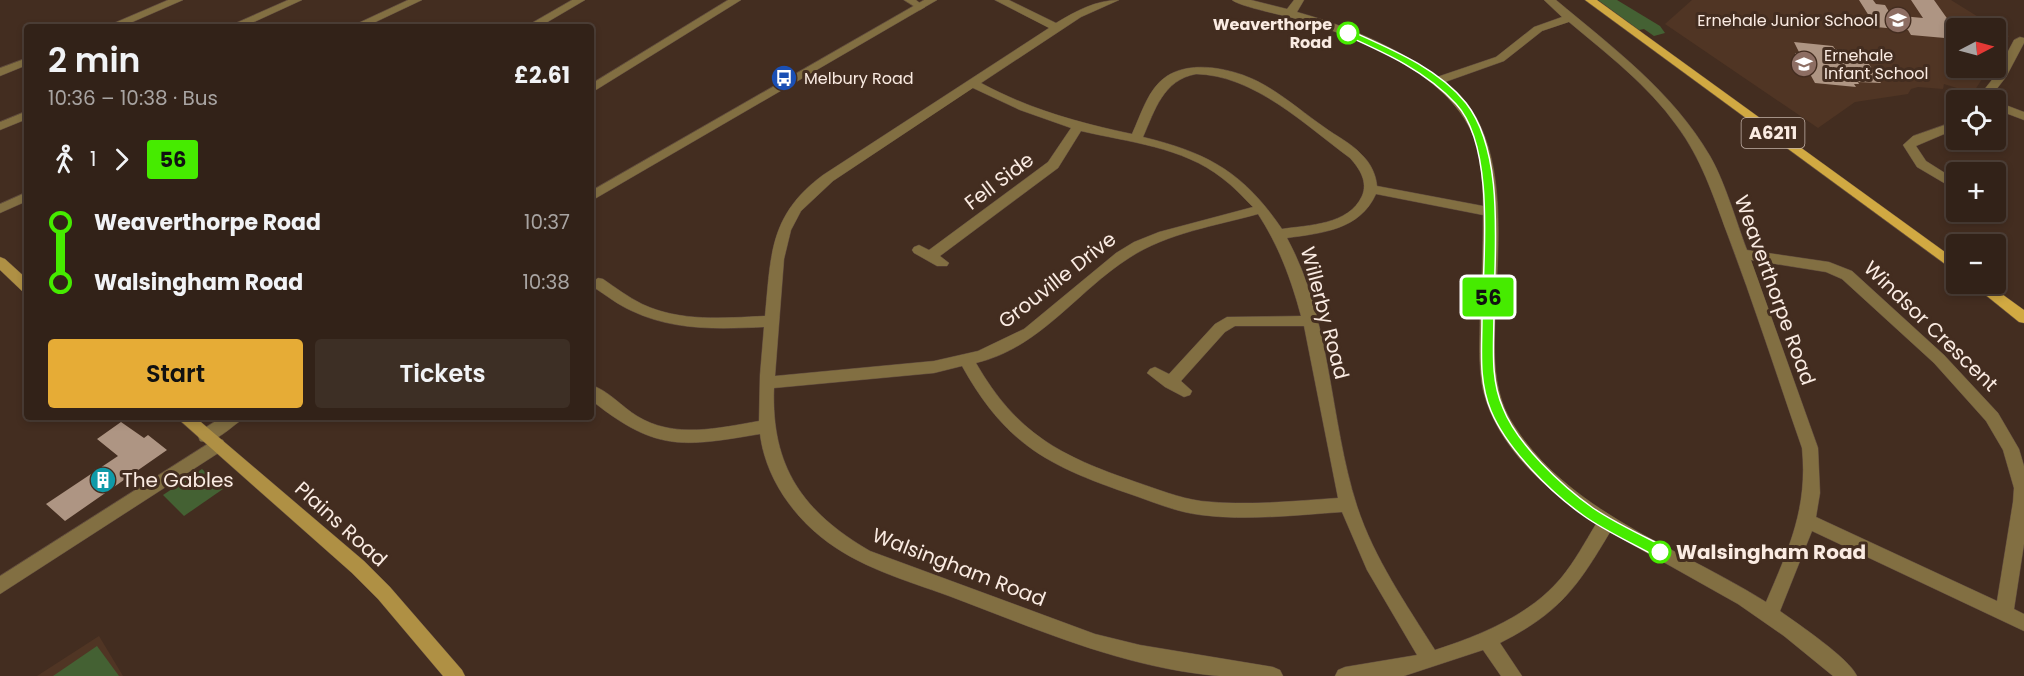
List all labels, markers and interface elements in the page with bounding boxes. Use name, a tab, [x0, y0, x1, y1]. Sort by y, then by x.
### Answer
school or university icon: Ernehale Junior School	[1883, 5, 1913, 35]
place label: Ernehale Junior School	[1697, 9, 1878, 32]
place label: Weaverthorpe Road	[1213, 13, 1332, 54]
north arrow	[1946, 18, 2006, 78]
map controls	[1946, 18, 2006, 294]
marker: Weaverthorpe Road	[1337, 22, 1359, 44]
text: 2 min	[48, 37, 140, 84]
place label: Ernehale Infant School	[1824, 44, 1928, 85]
school or university icon: Ernehale Infant School	[1789, 49, 1819, 79]
text: £2.61	[514, 60, 570, 91]
bus stop icon: Melbury Road	[769, 63, 799, 93]
place label: Melbury Road	[804, 67, 914, 90]
text: 10:36 – 10:38 · Bus	[48, 84, 218, 112]
button: locate	[1946, 90, 2006, 150]
road number: A6211	[1742, 118, 1804, 148]
icon: walk	[48, 143, 81, 176]
icon: forward	[105, 143, 138, 176]
text: 1	[90, 145, 96, 173]
text: 56	[159, 145, 186, 174]
street label: Fell Side	[959, 146, 1039, 216]
button: +	[1946, 162, 2006, 222]
street label: Weaverthorpe Road	[1728, 191, 1822, 389]
text: Weaverthorpe Road	[94, 207, 321, 238]
text: 10:37	[524, 208, 570, 236]
street label: Grouville Drive	[992, 225, 1122, 335]
button: −	[1946, 234, 2006, 294]
street label: Willerby Road	[1294, 244, 1356, 382]
street label: Windsor Crescent	[1858, 254, 2004, 398]
text: Walsingham Road	[94, 267, 303, 298]
text: 10:38	[522, 268, 570, 296]
line badge: 56	[1461, 278, 1515, 316]
text: 56	[1474, 283, 1502, 312]
button: Start	[48, 339, 303, 408]
button: Tickets	[315, 339, 570, 408]
building icon: The Gables	[88, 465, 118, 495]
place label: The Gables	[122, 466, 234, 494]
street label: Plains Road	[289, 475, 393, 573]
street label: Walsingham Road	[868, 521, 1050, 613]
place label: Walsingham Road	[1676, 538, 1866, 566]
marker: Walsingham Road	[1649, 541, 1671, 563]

